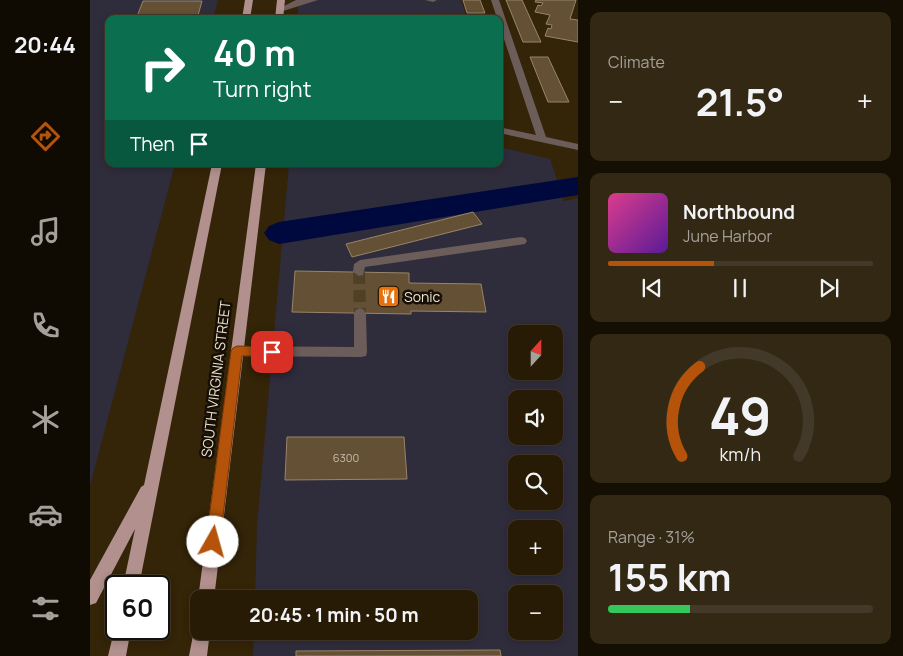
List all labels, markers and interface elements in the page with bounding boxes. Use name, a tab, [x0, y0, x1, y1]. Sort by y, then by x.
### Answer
text: 40 m	[213, 29, 296, 77]
text: 20:44	[14, 30, 76, 60]
icon: right	[130, 35, 195, 100]
text: Climate	[608, 51, 665, 73]
text: Turn right	[213, 74, 311, 104]
text: 21.5°	[696, 75, 784, 127]
text: −	[608, 82, 623, 120]
text: +	[857, 82, 873, 120]
icon: directions	[28, 119, 63, 154]
icon: arrive	[185, 130, 213, 158]
text: Then	[130, 131, 175, 157]
text: Northbound	[683, 199, 795, 225]
icon: music	[28, 214, 63, 249]
text: June Harbor	[683, 225, 772, 247]
icon: previous	[638, 274, 666, 302]
icon: pause	[726, 274, 754, 302]
icon: next	[815, 274, 843, 302]
restaurant icon: Sonic	[376, 285, 400, 309]
place label: Sonic	[404, 287, 440, 306]
street label: SOUTH VIRGINIA STREET	[196, 299, 235, 458]
icon: phone	[28, 308, 63, 343]
north arrow	[508, 325, 562, 380]
map controls	[508, 325, 563, 640]
pin	[251, 331, 293, 373]
icon: arrive	[258, 338, 286, 366]
text: 49	[709, 380, 772, 451]
button: sound	[508, 390, 563, 445]
icon: climate	[28, 402, 63, 437]
text: km/h	[720, 442, 761, 466]
house number: 6300	[333, 450, 359, 465]
button: search	[508, 455, 563, 510]
icon: car	[28, 497, 63, 532]
position arrow	[186, 515, 238, 567]
button: +	[508, 520, 563, 575]
text: Range · 31%	[608, 526, 695, 548]
text: 155 km	[608, 550, 731, 602]
speed limit sign: 60	[105, 575, 170, 640]
button: −	[508, 585, 563, 640]
icon: filters	[28, 591, 63, 626]
text: 20:45 · 1 min · 50 m	[249, 602, 419, 628]

